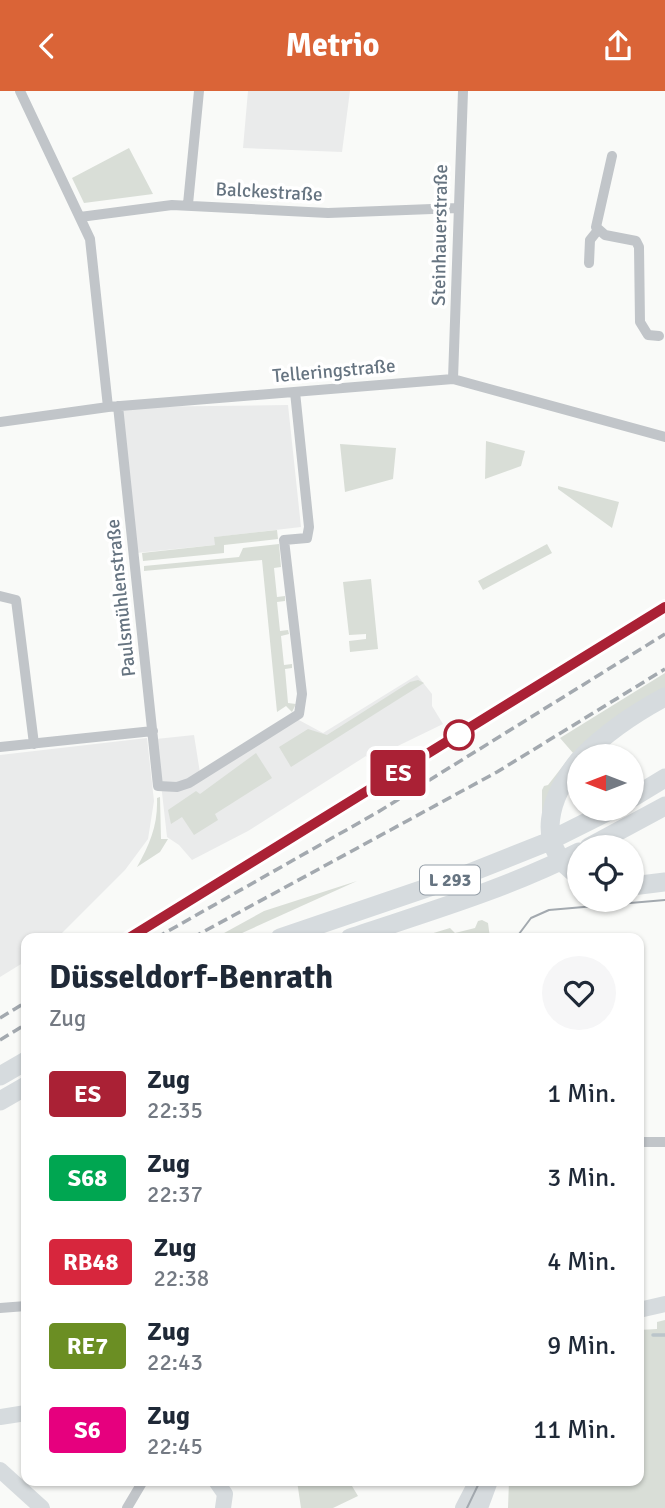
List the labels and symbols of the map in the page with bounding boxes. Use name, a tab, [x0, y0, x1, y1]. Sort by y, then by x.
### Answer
street label: Steinhauerstraße	[427, 164, 453, 306]
street label: Balckestraße	[215, 177, 323, 207]
street label: Telleringstraße	[272, 354, 396, 388]
street label: Paulsmühlenstraße	[101, 518, 141, 678]
unlabelled marker	[444, 720, 474, 750]
north arrow	[567, 744, 644, 821]
line badge: ES	[366, 750, 430, 796]
road number: L 293	[420, 865, 480, 895]

